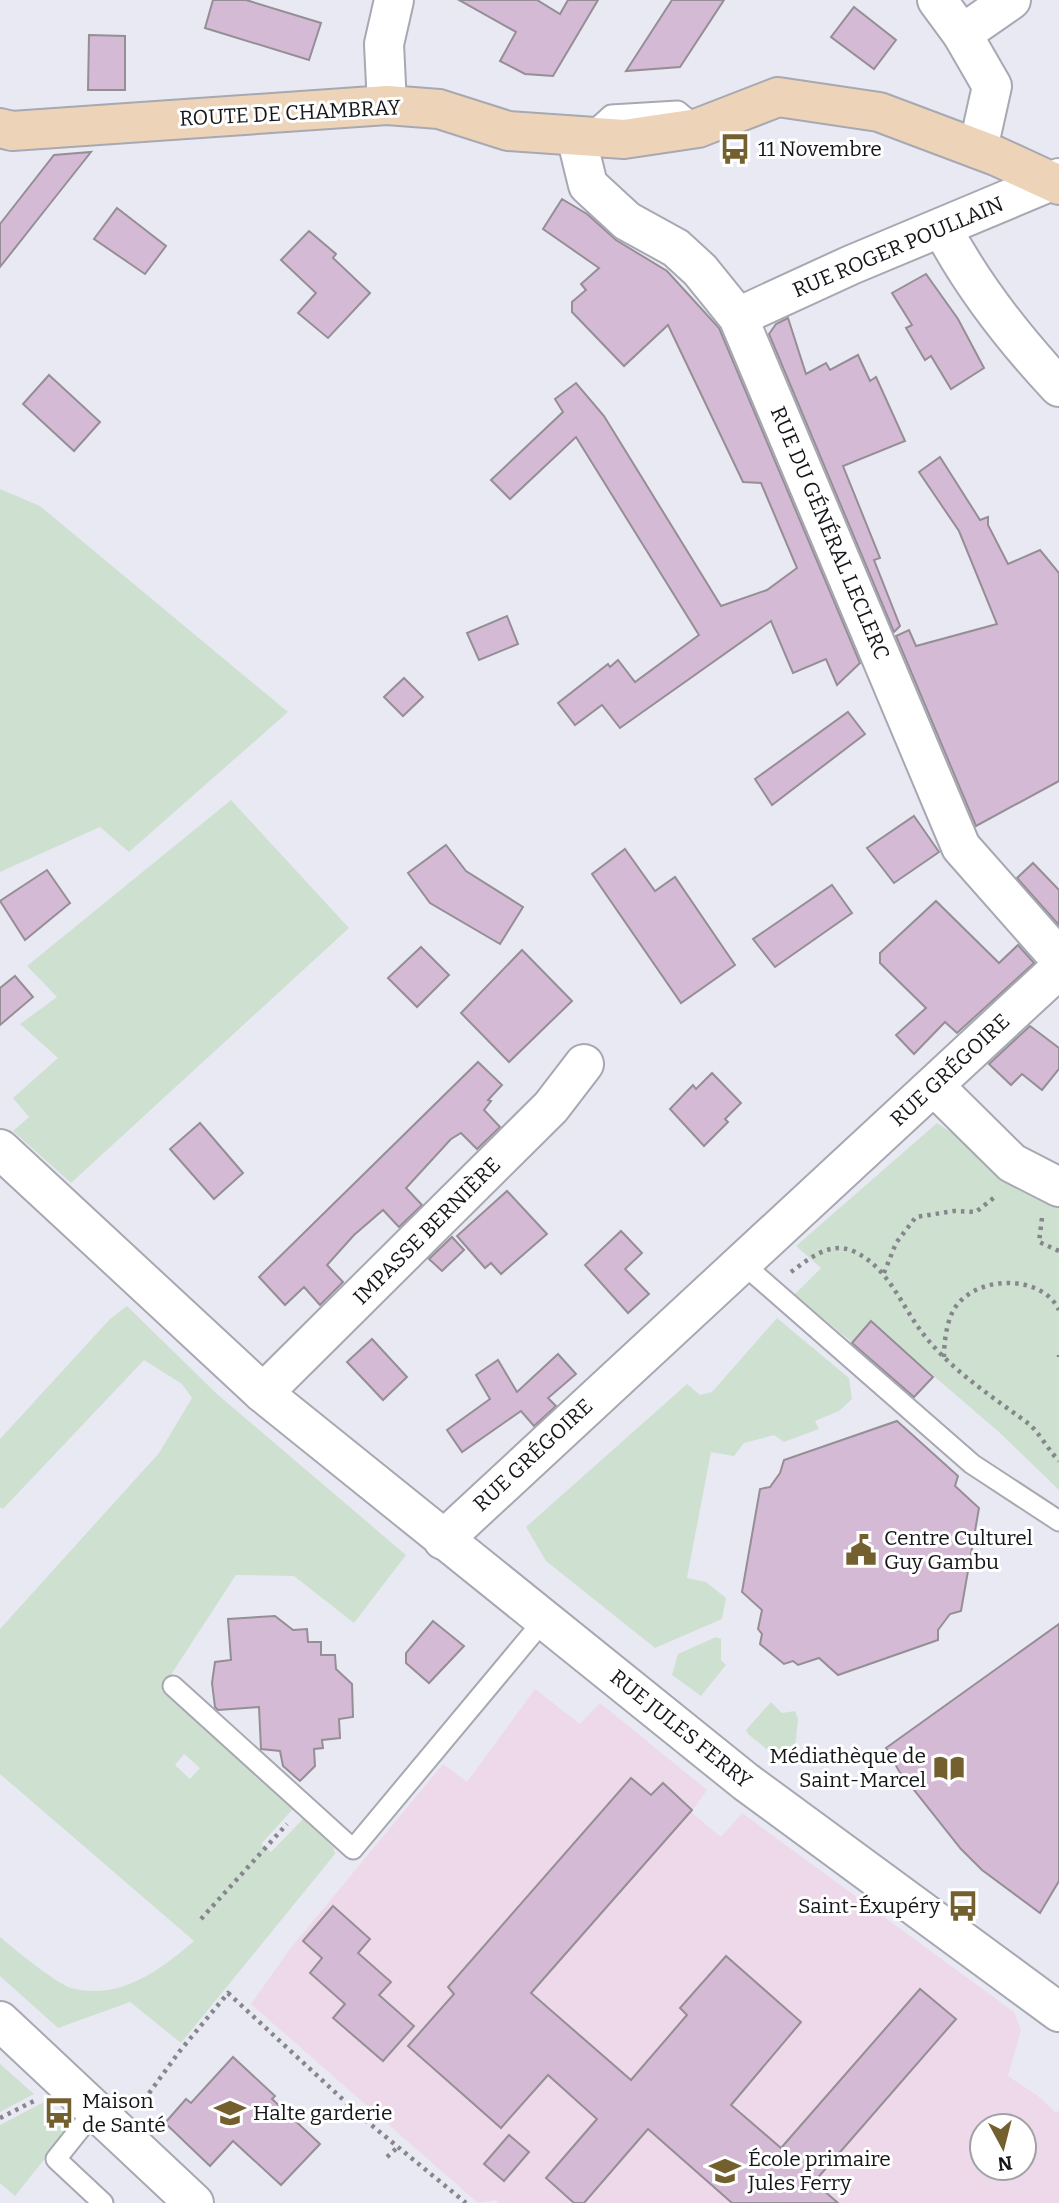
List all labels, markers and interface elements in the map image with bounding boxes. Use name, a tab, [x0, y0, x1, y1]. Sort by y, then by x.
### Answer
street label: ROUTE DE CHAMBRAY	[179, 94, 402, 132]
bus stop icon: 11 Novembre	[718, 132, 752, 166]
place label: 11 Novembre	[758, 136, 882, 162]
street label: RUE ROGER POULLAIN	[789, 191, 1007, 303]
street label: RUE DU GÉNÉRAL LECLERC	[765, 402, 895, 664]
street label: RUE GRÉGOIRE	[885, 1008, 1015, 1132]
street label: IMPASSE BERNIÈRE	[348, 1152, 506, 1310]
street label: RUE GRÉGOIRE	[468, 1393, 598, 1517]
place label: Centre Culturel Guy Gambu	[884, 1525, 1033, 1575]
public building icon: Centre Culturel Guy Gambu	[844, 1533, 878, 1567]
street label: RUE JULES FERRY	[605, 1664, 757, 1794]
place label: Médiathèque de Saint-Marcel	[769, 1743, 926, 1793]
library icon: Médiathèque de Saint-Marcel	[932, 1751, 966, 1785]
bus stop icon: Saint-Éxupéry	[946, 1889, 980, 1923]
place label: Saint-Éxupéry	[798, 1893, 941, 1919]
place label: Maison de Santé	[82, 2088, 166, 2138]
bus stop icon: Maison de Santé	[42, 2096, 76, 2130]
school or university icon: Halte garderie	[213, 2096, 247, 2130]
place label: Halte garderie	[253, 2100, 392, 2126]
north arrow	[968, 2112, 1038, 2182]
place label: École primaire Jules Ferry	[747, 2146, 891, 2196]
text: N	[996, 2151, 1014, 2176]
school or university icon: École primaire Jules Ferry	[708, 2154, 742, 2188]

